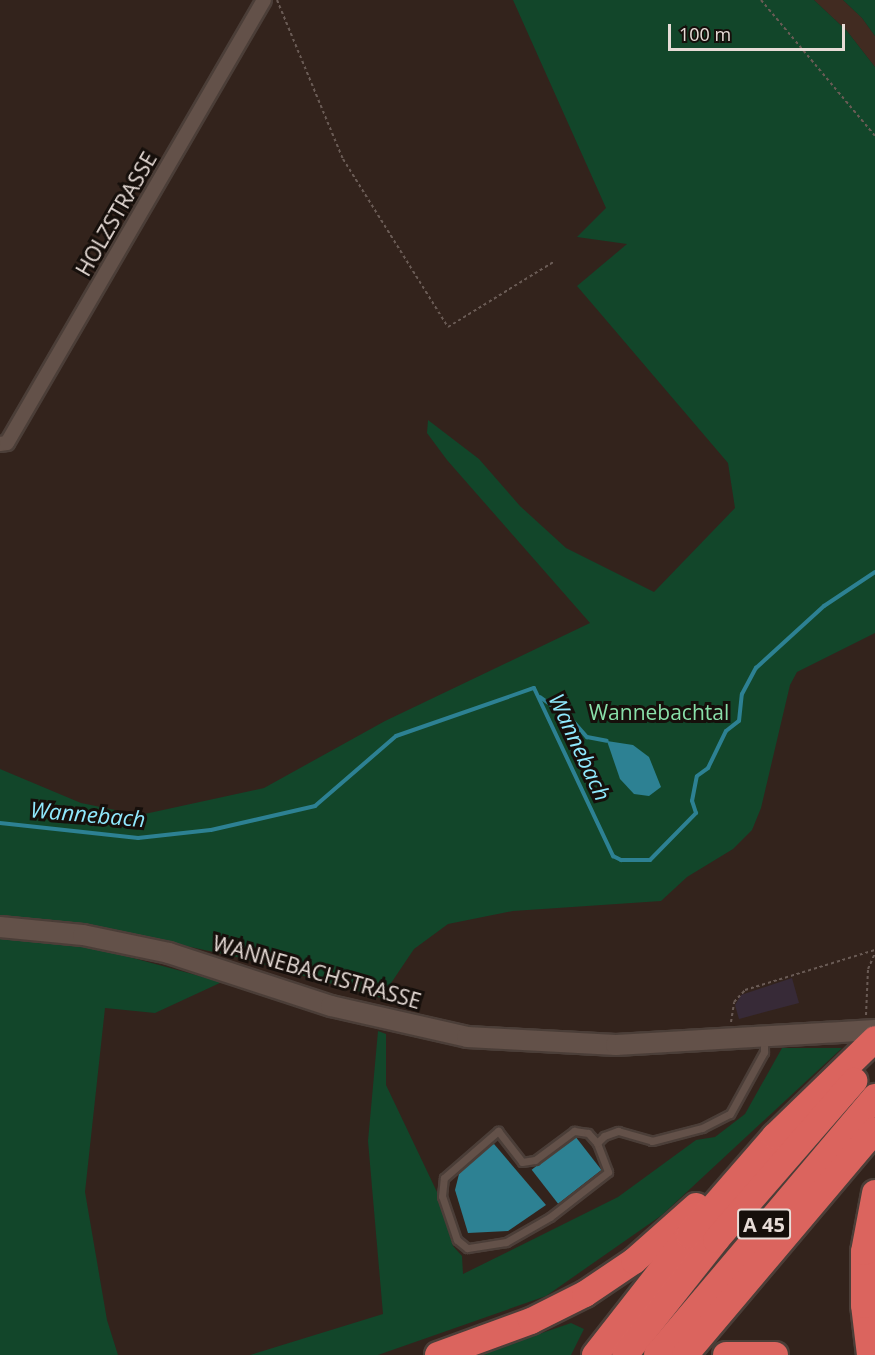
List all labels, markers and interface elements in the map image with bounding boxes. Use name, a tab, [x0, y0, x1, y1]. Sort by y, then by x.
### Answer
scale bar	[671, 12, 848, 50]
text: 100 m	[679, 22, 731, 46]
street label: HOLZSTRASSE	[70, 148, 162, 280]
water label: Wannebach	[544, 689, 616, 805]
park label: Wannebachtal	[589, 699, 729, 725]
water label: Wannebach	[29, 796, 147, 832]
street label: WANNEBACHSTRASSE	[210, 930, 424, 1014]
road number: A 45	[737, 1207, 791, 1241]

